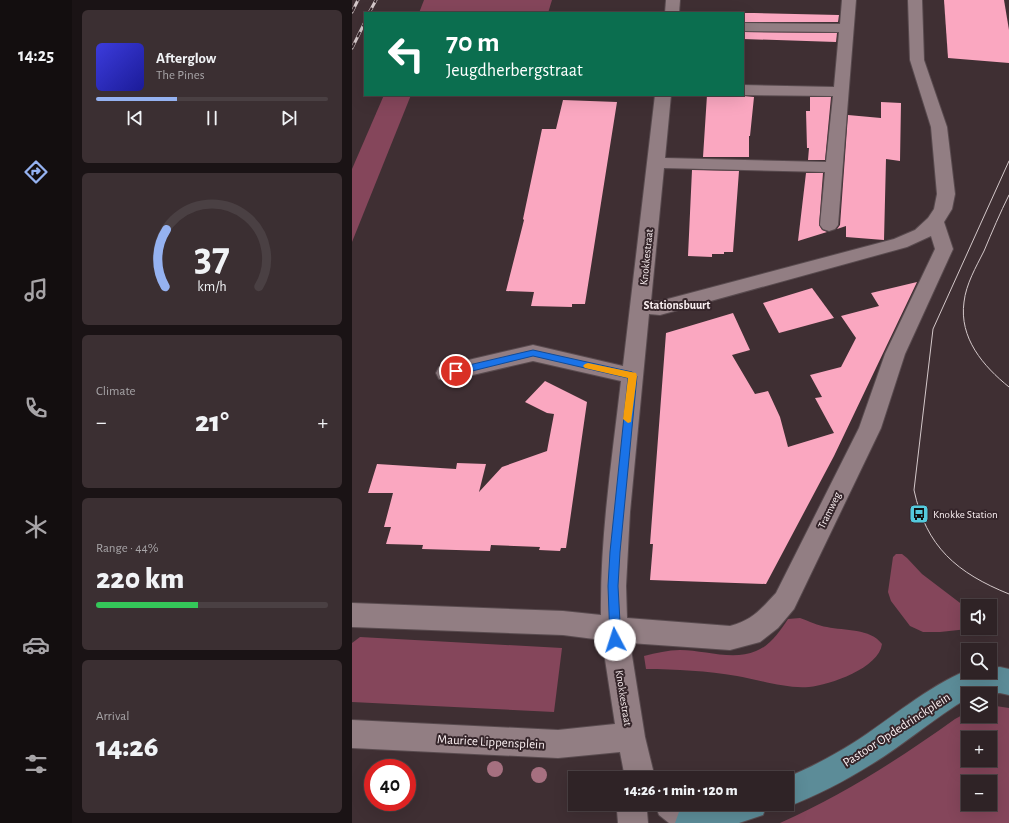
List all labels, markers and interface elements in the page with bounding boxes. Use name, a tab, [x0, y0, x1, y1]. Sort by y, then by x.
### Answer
icon: left	[380, 28, 432, 80]
text: 70 m	[446, 29, 500, 57]
text: 14:25	[18, 47, 54, 65]
text: Afterglow	[156, 51, 216, 66]
text: Jeugdherbergstraat	[446, 62, 583, 80]
text: The Pines	[156, 69, 205, 82]
icon: previous	[124, 107, 146, 129]
icon: pause	[201, 107, 223, 129]
icon: next	[278, 107, 300, 129]
icon: directions	[22, 158, 50, 186]
street label: Knokkestraat	[638, 228, 655, 286]
text: 37	[194, 237, 230, 278]
icon: music	[22, 276, 50, 304]
text: km/h	[197, 279, 227, 293]
district label: Stationsbuurt	[644, 299, 710, 311]
pin	[439, 354, 473, 388]
icon: arrive	[445, 360, 467, 382]
text: Climate	[96, 385, 135, 398]
icon: phone	[22, 394, 50, 422]
text: 21°	[195, 407, 229, 437]
text: −	[96, 411, 107, 433]
text: +	[317, 411, 328, 433]
street label: Tramweg	[816, 490, 843, 530]
bus stop icon: Knokke Station	[908, 503, 930, 525]
place label: Knokke Station	[933, 509, 998, 520]
icon: climate	[22, 513, 50, 541]
text: Range · 44%	[96, 542, 158, 555]
text: 220 km	[96, 564, 184, 594]
map controls	[961, 599, 997, 811]
button: sound	[961, 599, 997, 635]
position arrow	[594, 619, 636, 661]
icon: car	[22, 631, 50, 659]
button: search	[961, 643, 997, 679]
street label: Knokkestraat	[614, 669, 633, 727]
button: layers	[961, 687, 997, 723]
street label: Pastoor Opdedrinckplein	[841, 691, 953, 770]
text: Arrival	[96, 710, 129, 723]
button: +	[961, 731, 997, 767]
text: 14:26	[96, 732, 158, 762]
street label: Maurice Lippensplein	[437, 733, 545, 752]
icon: filters	[22, 750, 50, 778]
speed limit sign: 40	[364, 759, 416, 811]
button: −	[961, 775, 997, 811]
text: 14:26 · 1 min · 120 m	[624, 783, 738, 798]

